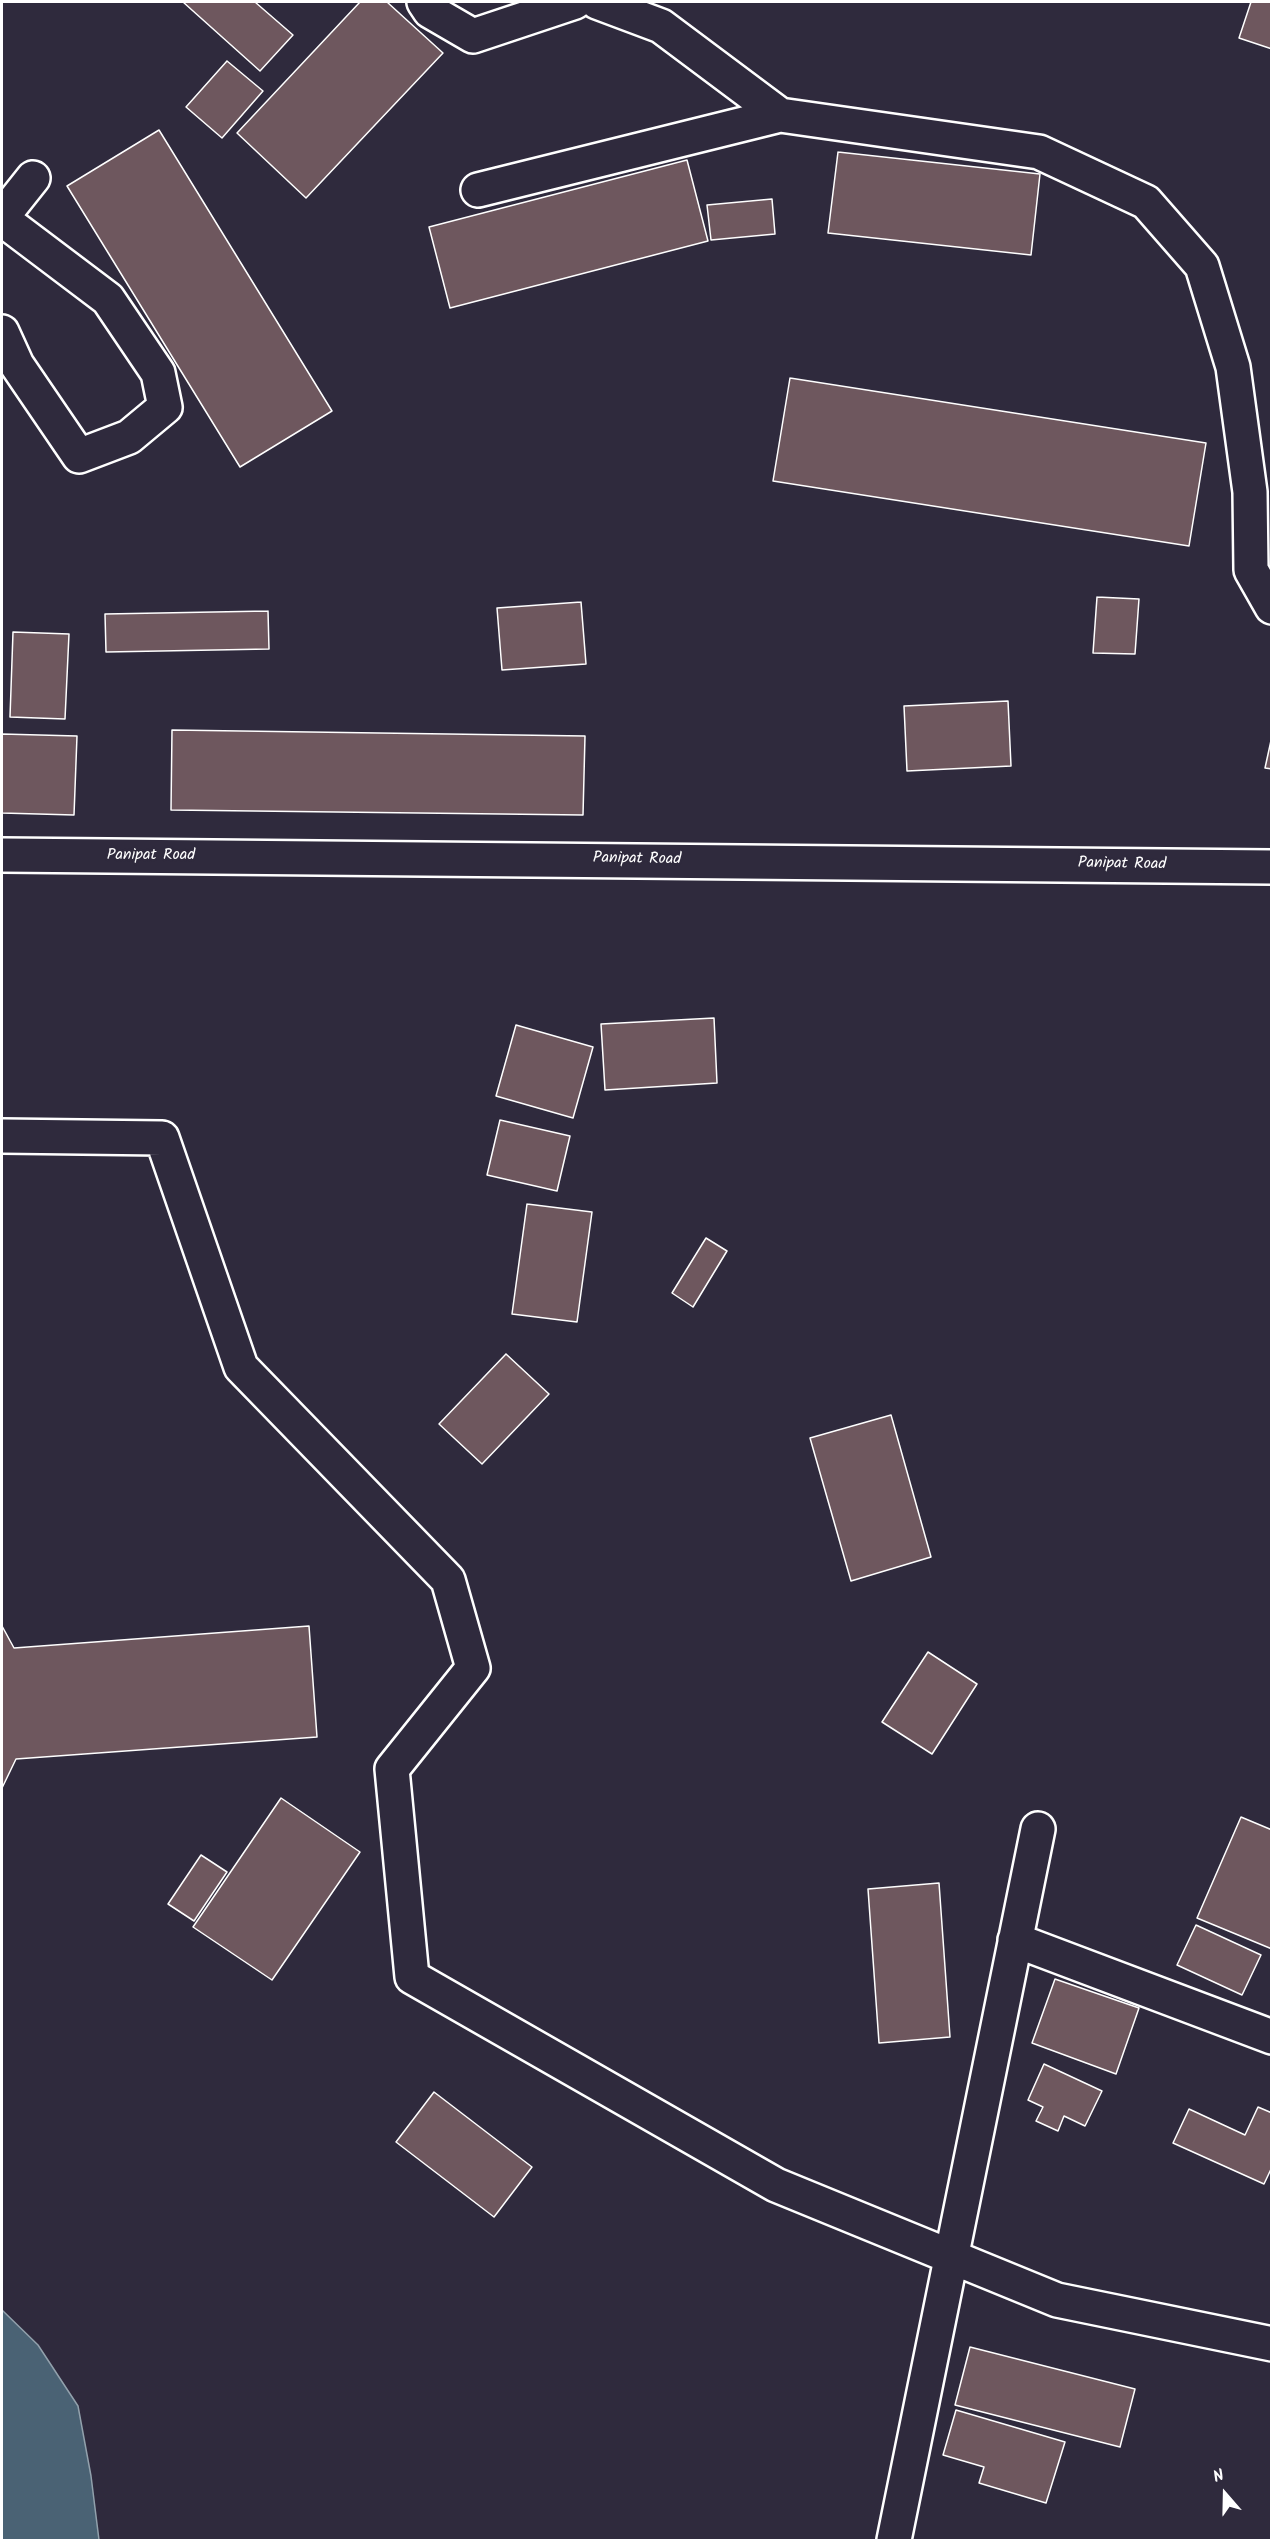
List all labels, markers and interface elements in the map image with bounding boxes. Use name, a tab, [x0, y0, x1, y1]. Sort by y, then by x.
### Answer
street label: Panipat Road	[107, 846, 195, 866]
street label: Panipat Road	[593, 850, 681, 870]
street label: Panipat Road	[1078, 855, 1166, 875]
text: N	[1210, 2463, 1228, 2490]
north arrow	[1195, 2464, 1255, 2524]

